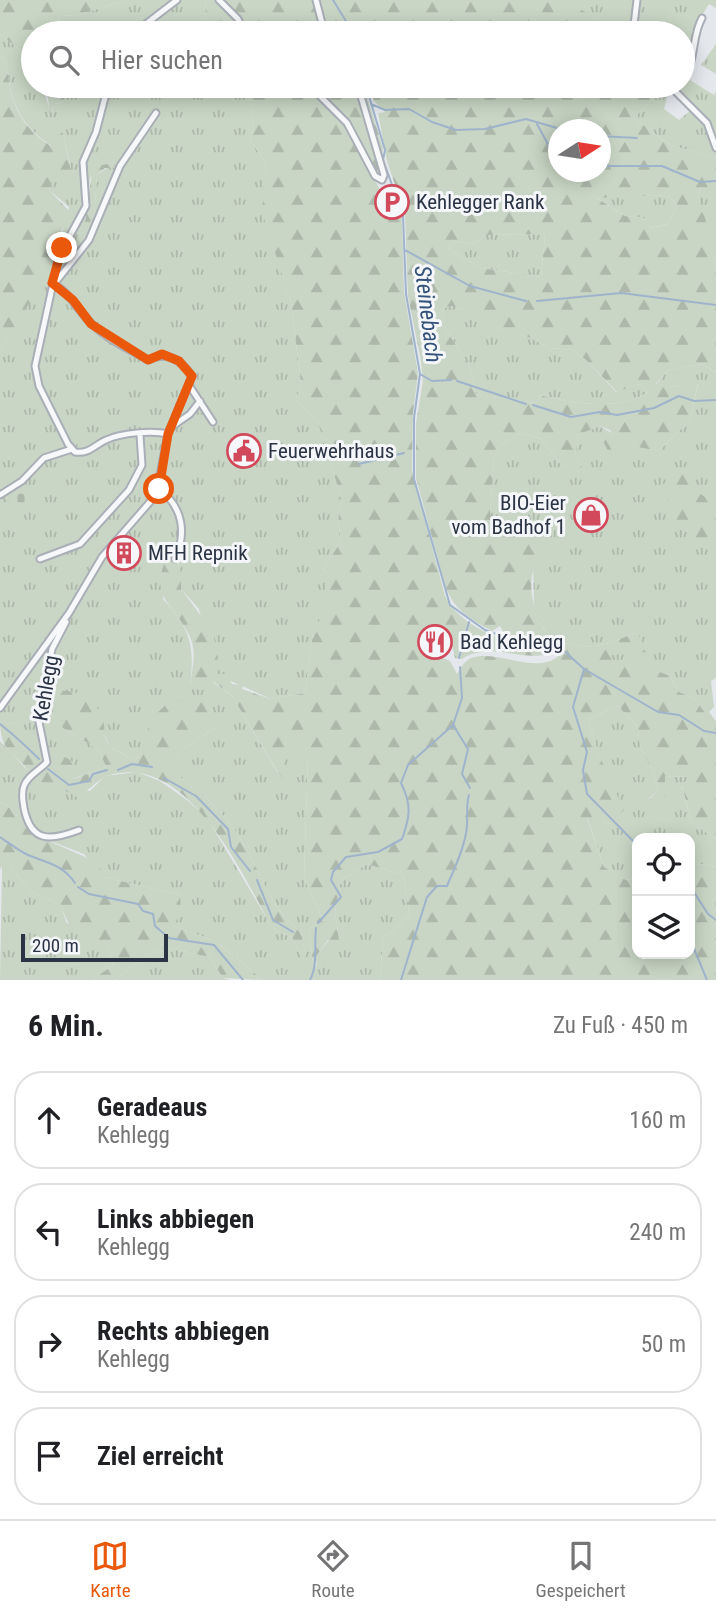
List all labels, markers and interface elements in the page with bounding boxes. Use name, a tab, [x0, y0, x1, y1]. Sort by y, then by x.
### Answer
search box	[21, 21, 695, 98]
icon: search	[45, 41, 83, 79]
text: Hier suchen	[101, 45, 223, 75]
north arrow	[548, 119, 611, 182]
parking icon: Kehlegger Rank	[373, 183, 411, 221]
place label: Kehlegger Rank	[416, 190, 545, 214]
route end	[46, 232, 77, 263]
water label: Steinebach	[409, 264, 447, 364]
public building icon: Feuerwehrhaus	[225, 432, 263, 470]
place label: Feuerwehrhaus	[268, 439, 394, 463]
route start	[143, 473, 174, 504]
place label: BIO-Eier vom Badhof 1	[452, 491, 566, 539]
shop icon: BIO-Eier vom Badhof 1	[572, 496, 610, 534]
building icon: MFH Repnik	[105, 534, 143, 572]
place label: MFH Repnik	[148, 541, 248, 565]
restaurant icon: Bad Kehlegg	[416, 623, 454, 661]
place label: Bad Kehlegg	[460, 630, 563, 654]
street label: Kehlegg	[28, 653, 64, 723]
map controls	[632, 833, 695, 959]
button: locate	[632, 833, 695, 896]
button: layers	[632, 896, 695, 959]
scale bar	[21, 931, 168, 963]
text: 200 m	[32, 934, 79, 957]
text: 6 Min.	[28, 1008, 104, 1043]
text: Zu Fuß · 450 m	[553, 1012, 688, 1039]
text: Geradeaus	[97, 1092, 207, 1122]
icon: ahead	[30, 1101, 68, 1139]
text: 160 m	[629, 1107, 686, 1134]
text: Kehlegg	[97, 1122, 170, 1149]
text: Links abbiegen	[97, 1204, 254, 1234]
icon: left	[30, 1213, 68, 1251]
text: 240 m	[629, 1219, 686, 1246]
text: Kehlegg	[97, 1234, 170, 1261]
text: Rechts abbiegen	[97, 1316, 270, 1346]
icon: right	[30, 1325, 68, 1363]
text: 50 m	[641, 1331, 686, 1358]
text: Kehlegg	[97, 1346, 170, 1373]
icon: arrive	[30, 1437, 68, 1475]
text: Ziel erreicht	[97, 1441, 223, 1471]
tab: Karte	[90, 1537, 131, 1602]
tab: Route	[311, 1537, 355, 1602]
tab: Gespeichert	[535, 1537, 626, 1602]

